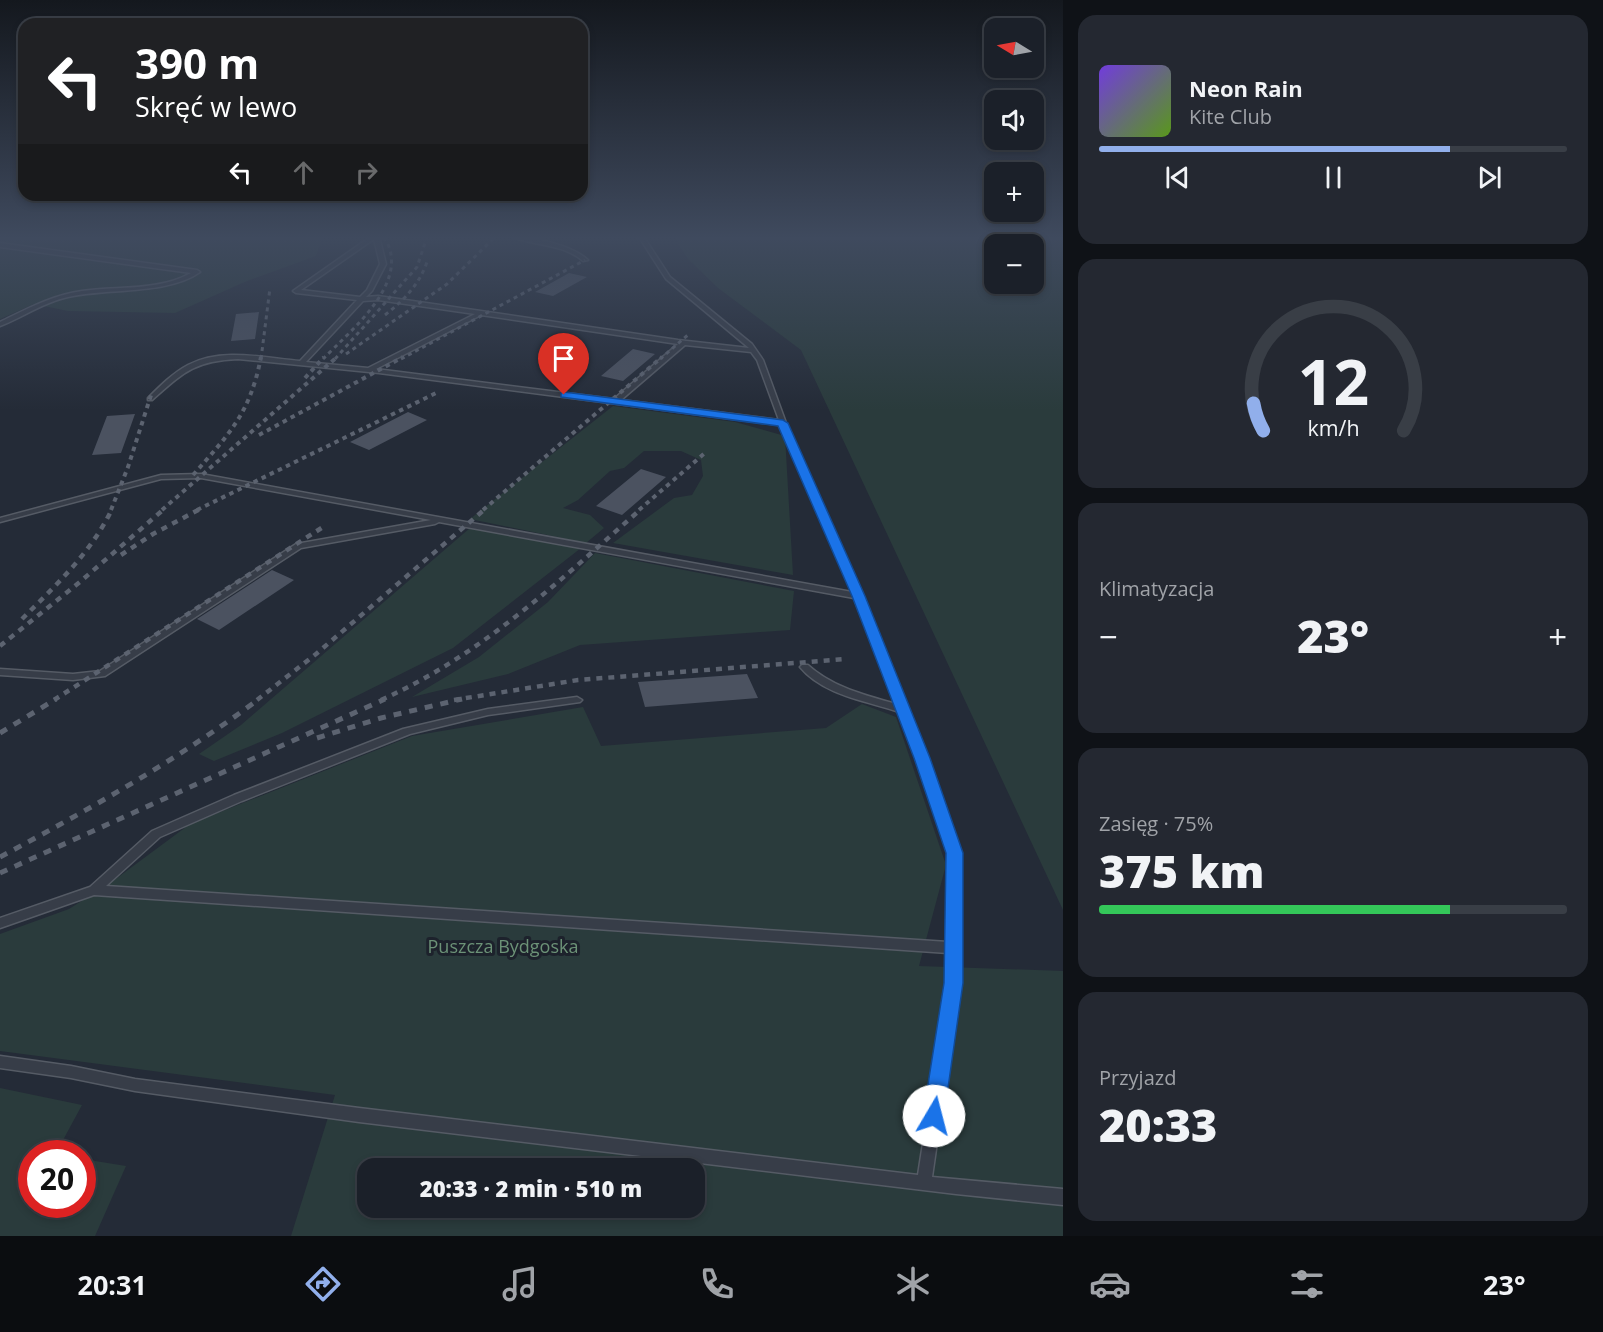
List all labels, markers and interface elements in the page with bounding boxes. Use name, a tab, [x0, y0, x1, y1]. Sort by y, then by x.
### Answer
north arrow	[984, 18, 1044, 78]
map controls	[984, 18, 1044, 294]
text: 390 m	[135, 34, 259, 91]
icon: left	[36, 42, 114, 120]
text: Neon Rain	[1189, 73, 1303, 103]
text: Skręć w lewo	[135, 88, 297, 125]
button: sound	[984, 90, 1044, 150]
text: Kite Club	[1189, 103, 1272, 130]
icon: left	[224, 156, 257, 189]
icon: ahead	[287, 156, 320, 189]
icon: right	[350, 156, 383, 189]
icon: previous	[1161, 161, 1194, 194]
icon: pause	[1317, 161, 1350, 194]
icon: next	[1473, 161, 1506, 194]
button: +	[984, 162, 1044, 222]
button: −	[984, 234, 1044, 294]
pin	[538, 333, 589, 395]
text: 12	[1297, 338, 1369, 423]
icon: arrive	[547, 342, 580, 375]
text: km/h	[1307, 413, 1359, 442]
text: Klimatyzacja	[1099, 575, 1214, 602]
text: 23°	[1297, 605, 1369, 666]
text: −	[1099, 614, 1118, 659]
text: +	[1548, 614, 1567, 659]
text: Zasięg · 75%	[1099, 810, 1213, 837]
text: 375 km	[1099, 840, 1264, 901]
park label: Puszcza Bydgoska	[428, 934, 578, 958]
text: Przyjazd	[1099, 1064, 1176, 1091]
position arrow	[902, 1084, 966, 1148]
text: 20:33	[1099, 1094, 1217, 1155]
speed limit sign: 20	[18, 1140, 96, 1218]
text: 20:33 · 2 min · 510 m	[420, 1173, 642, 1203]
icon: directions	[302, 1263, 344, 1305]
icon: music	[499, 1263, 541, 1305]
icon: phone	[696, 1263, 738, 1305]
icon: climate	[892, 1263, 934, 1305]
icon: car	[1089, 1263, 1131, 1305]
icon: filters	[1286, 1263, 1328, 1305]
text: 20:31	[77, 1266, 147, 1303]
text: 23°	[1483, 1266, 1525, 1303]

